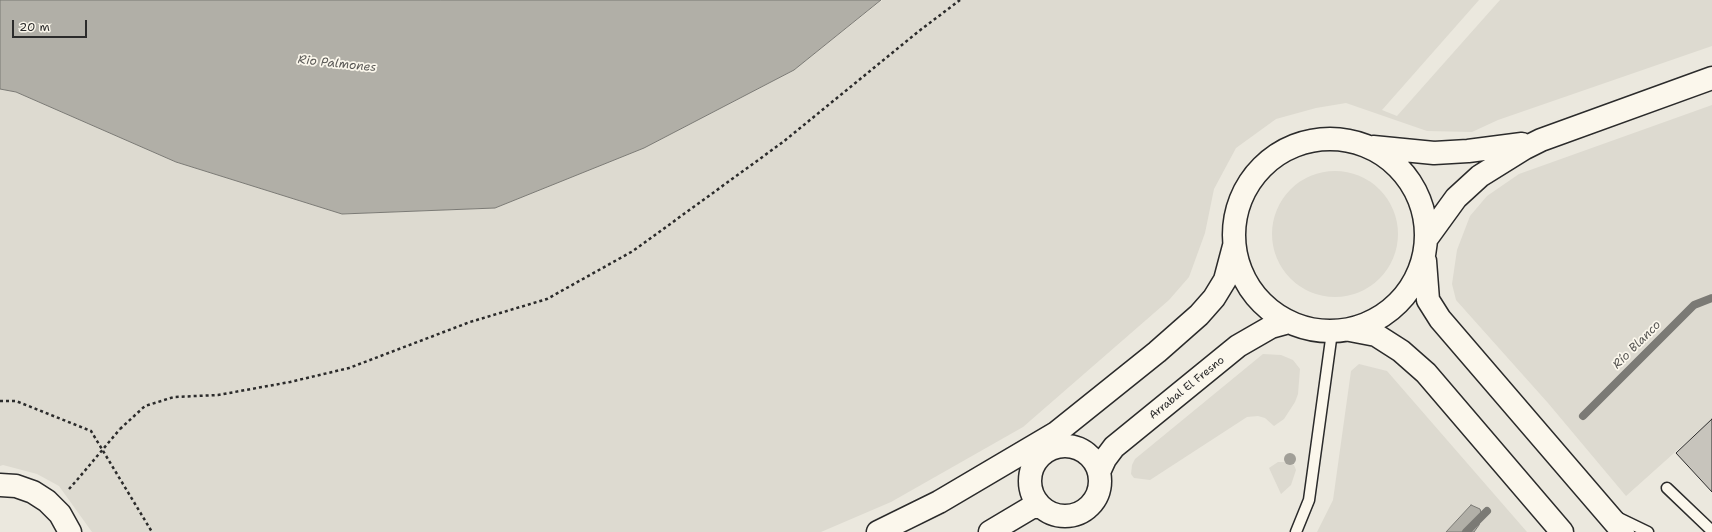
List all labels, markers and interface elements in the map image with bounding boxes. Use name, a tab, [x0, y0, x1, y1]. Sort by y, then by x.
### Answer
scale bar	[14, 12, 89, 38]
text: 20 m	[19, 19, 50, 35]
water label: Rio Palmones	[297, 53, 377, 75]
water label: Río Blanco	[1610, 318, 1664, 372]
street label: Arrabal El Fresno	[1147, 354, 1227, 422]

